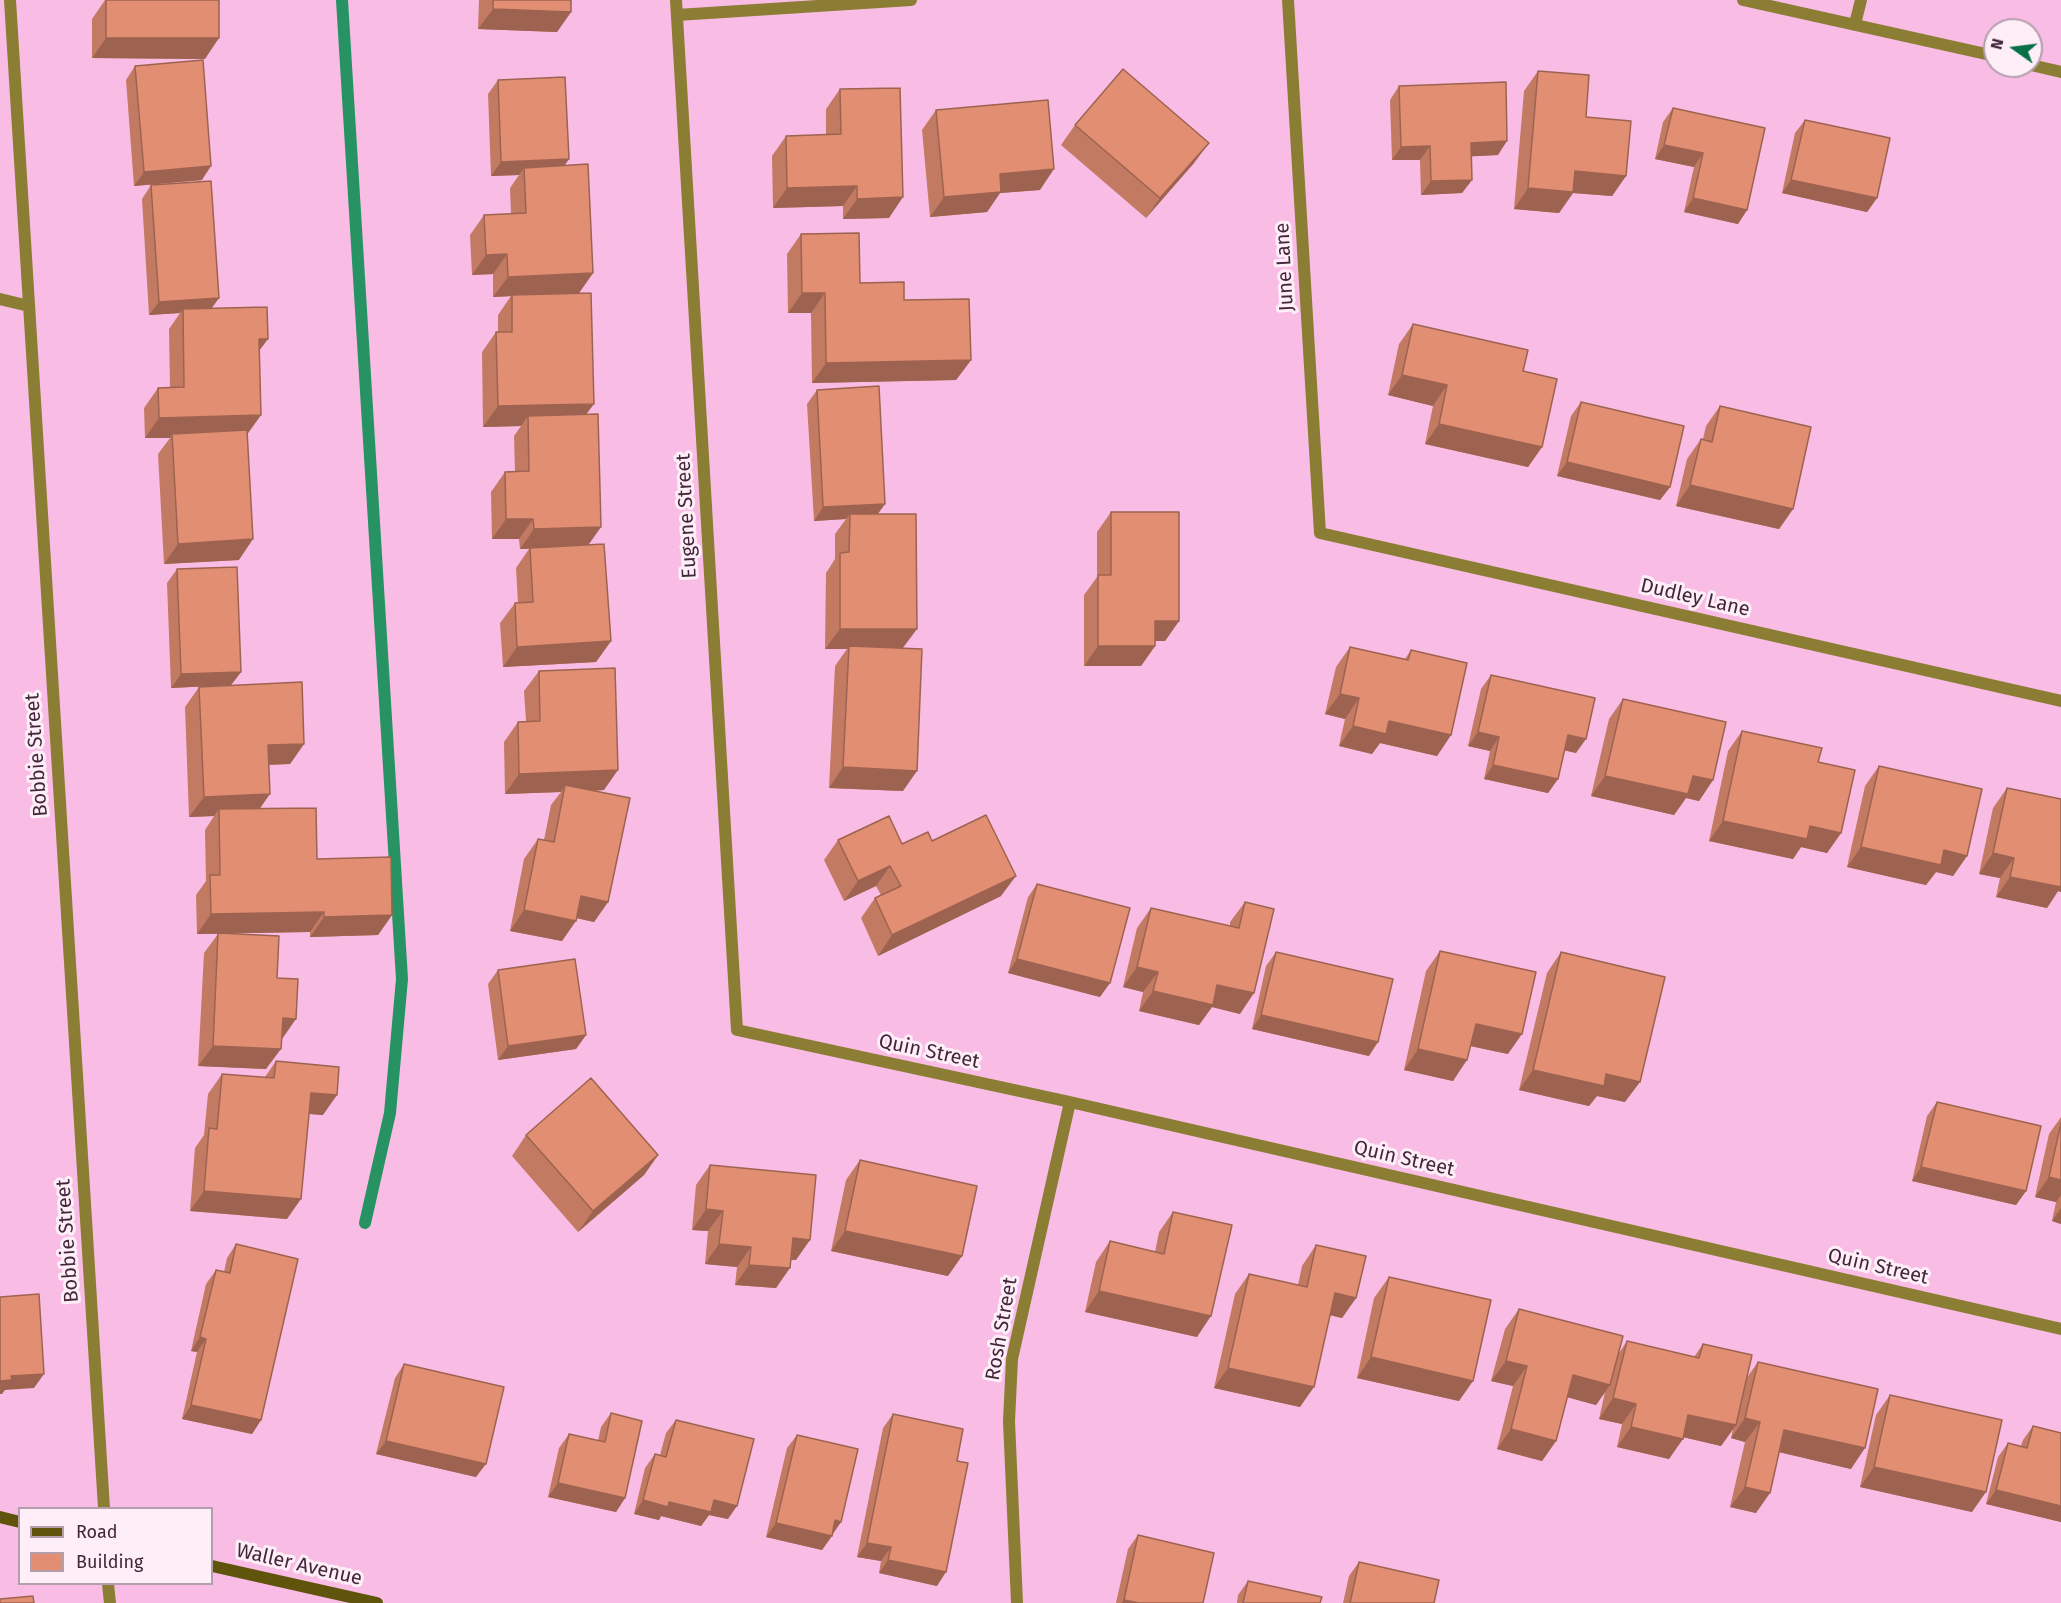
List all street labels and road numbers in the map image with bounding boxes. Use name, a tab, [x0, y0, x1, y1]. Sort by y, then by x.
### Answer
street label: June Lane	[1271, 222, 1299, 312]
street label: Eugene Street	[672, 453, 702, 579]
street label: Dudley Lane	[1638, 574, 1752, 622]
street label: Bobbie Street	[21, 692, 53, 818]
street label: Quin Street	[876, 1030, 982, 1074]
street label: Quin Street	[1351, 1136, 1457, 1182]
street label: Bobbie Street	[52, 1178, 84, 1304]
street label: Quin Street	[1825, 1244, 1931, 1290]
street label: Rosh Street	[981, 1276, 1023, 1382]
street label: Waller Avenue	[234, 1539, 364, 1591]

